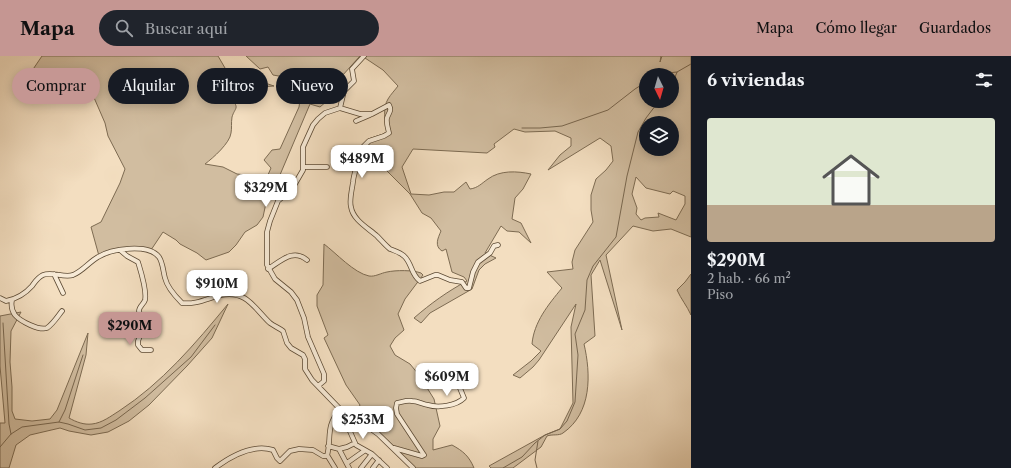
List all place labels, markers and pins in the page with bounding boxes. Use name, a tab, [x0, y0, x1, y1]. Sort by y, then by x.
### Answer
pin: $489M	[334, 145, 390, 179]
pin: $329M	[238, 174, 294, 208]
pin: $910M	[189, 270, 245, 304]
pin: $290M	[102, 312, 158, 346]
pin: $609M	[419, 363, 475, 397]
pin: $253M	[335, 406, 391, 440]

